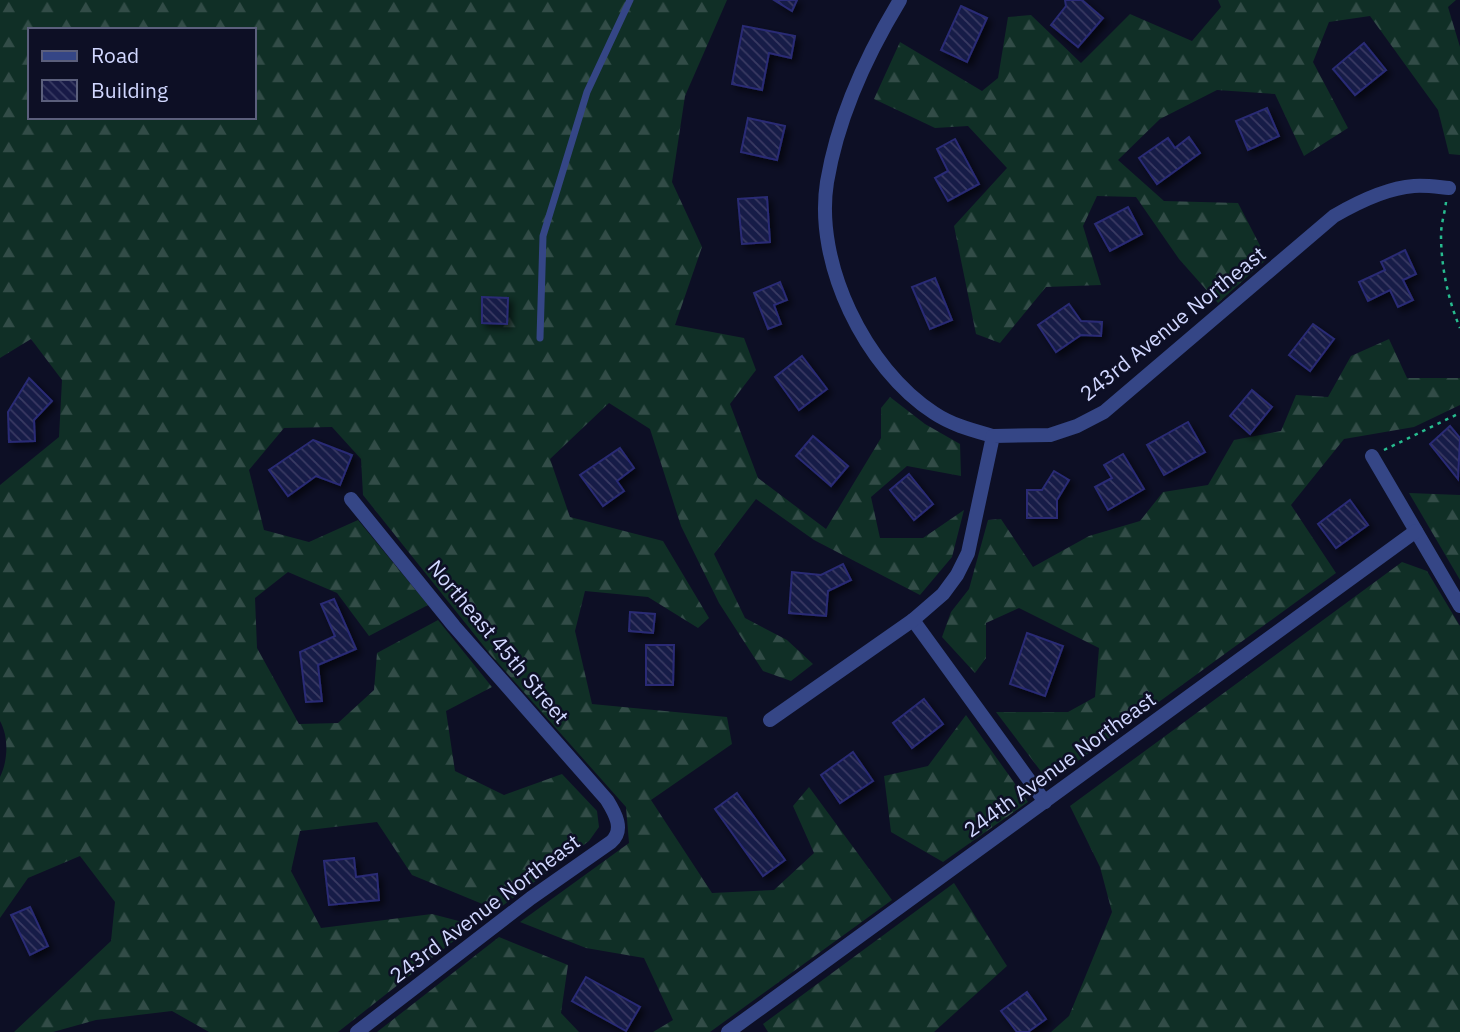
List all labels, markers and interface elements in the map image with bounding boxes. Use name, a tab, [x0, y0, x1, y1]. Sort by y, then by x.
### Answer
legend	[28, 28, 256, 119]
text: Road	[91, 41, 139, 69]
text: Building	[91, 76, 168, 104]
street label: 243rd Avenue Northeast	[1074, 240, 1271, 407]
street label: Northeast 45th Street	[422, 553, 576, 729]
street label: 244th Avenue Northeast	[958, 685, 1161, 843]
street label: 243rd Avenue Northeast	[384, 827, 585, 989]

